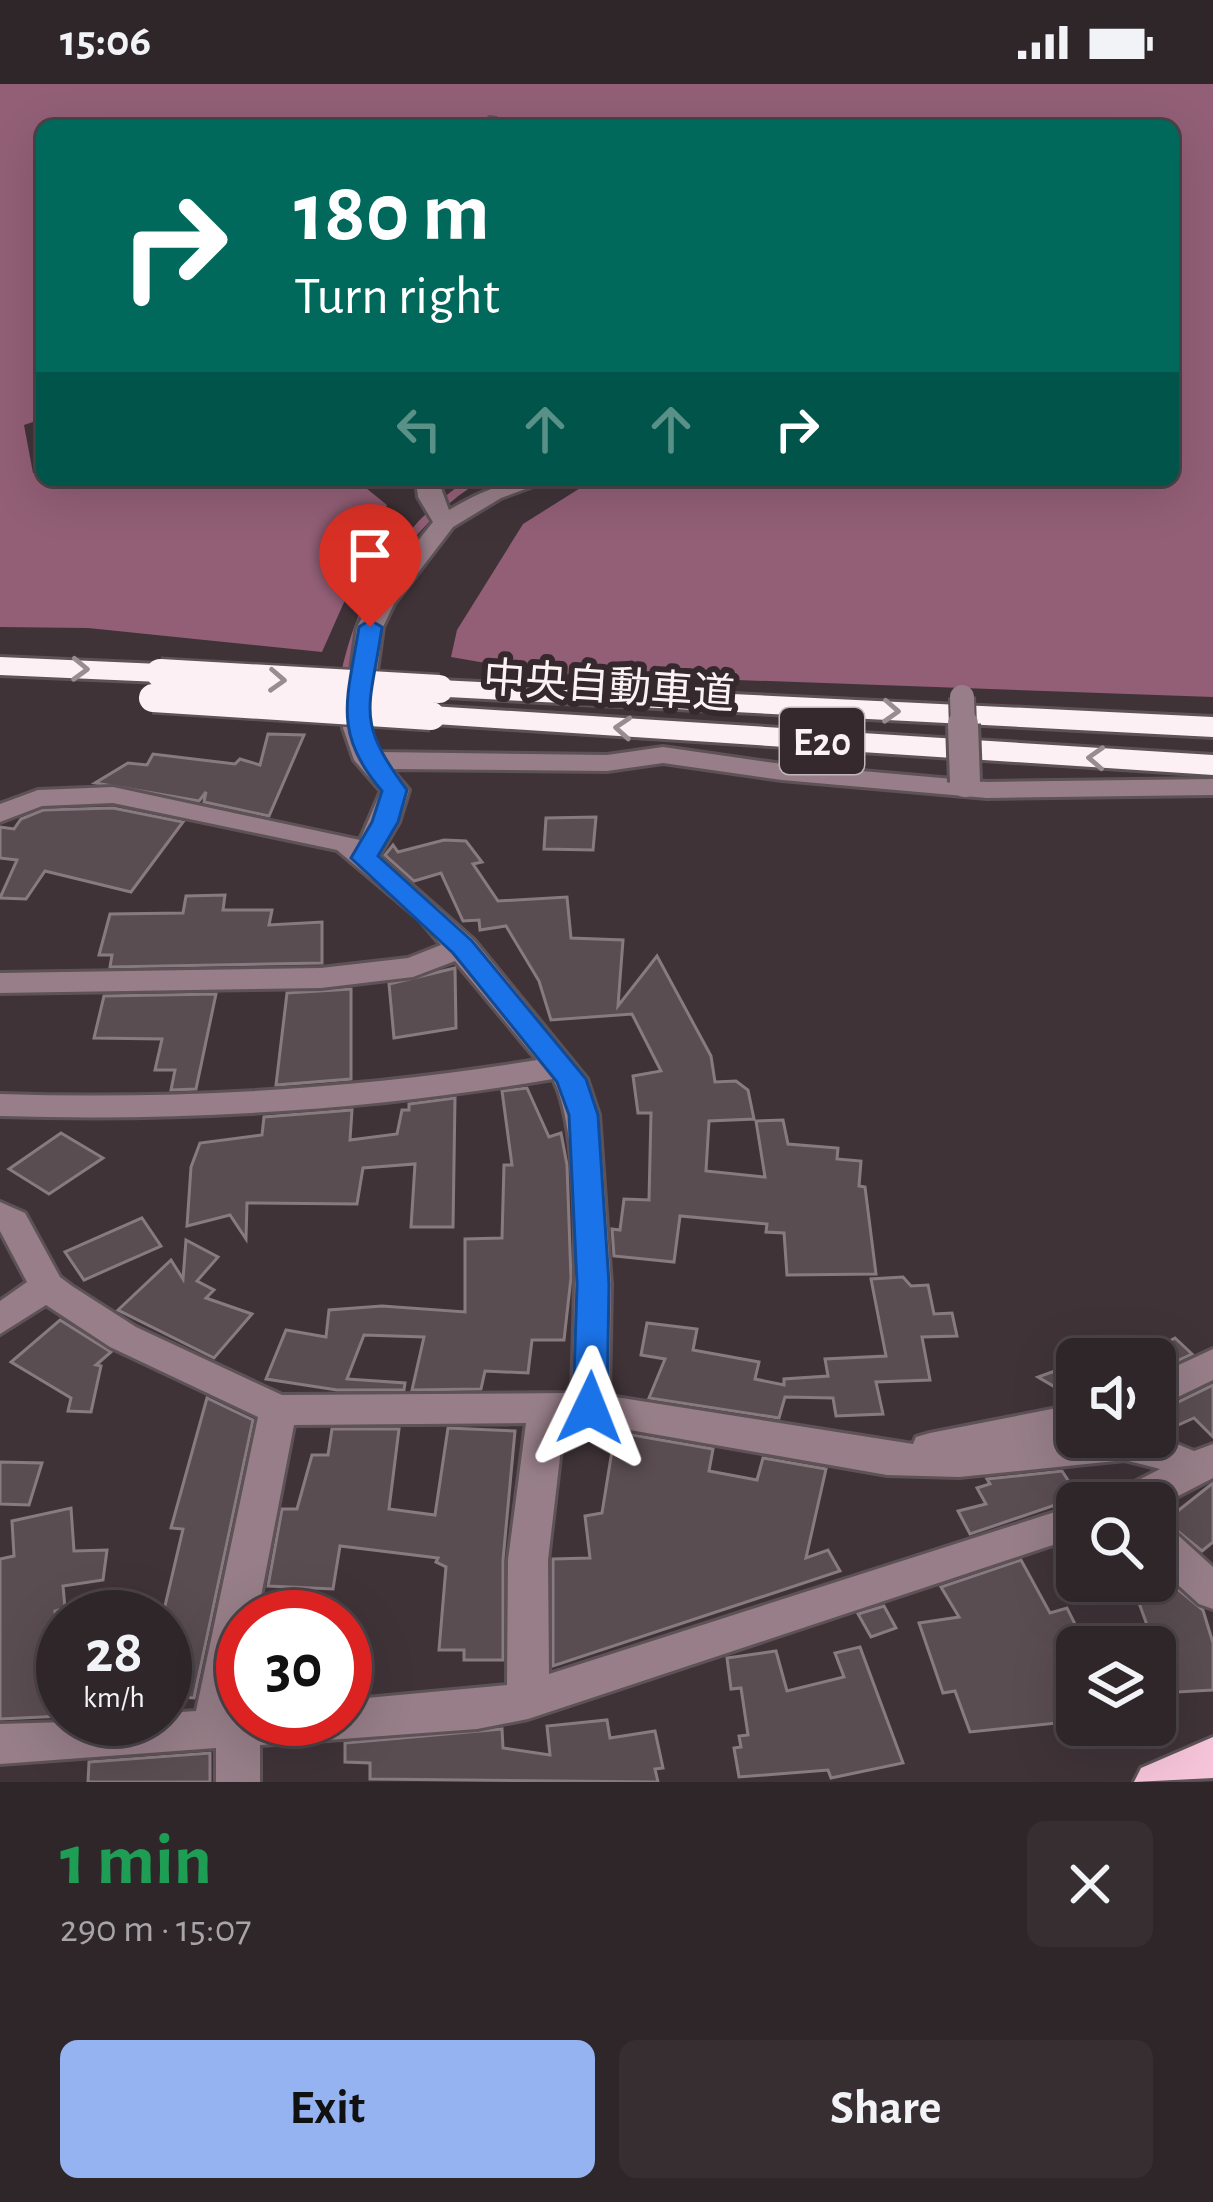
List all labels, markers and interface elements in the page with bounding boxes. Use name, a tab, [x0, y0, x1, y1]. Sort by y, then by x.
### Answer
text: 15:06	[60, 19, 151, 64]
icon: right	[96, 168, 252, 324]
text: 180 m	[294, 172, 490, 256]
text: Turn right	[294, 270, 500, 324]
icon: left	[386, 396, 452, 462]
icon: ahead	[512, 396, 578, 462]
icon: ahead	[638, 396, 704, 462]
icon: right	[764, 396, 830, 462]
pin	[319, 504, 421, 627]
icon: arrive	[337, 522, 403, 588]
street label: 中央自動車道	[482, 655, 736, 717]
one-way arrow	[71, 656, 90, 682]
one-way arrow	[268, 666, 287, 692]
one-way arrow	[882, 698, 901, 724]
road number: E20	[780, 708, 864, 774]
one-way arrow	[613, 716, 632, 742]
one-way arrow	[1086, 745, 1105, 771]
map controls	[1056, 1338, 1176, 1746]
button: sound	[1056, 1338, 1176, 1458]
position arrow	[527, 1345, 653, 1471]
button: search	[1056, 1482, 1176, 1602]
speed limit sign: 30	[216, 1590, 372, 1746]
text: 28	[85, 1623, 143, 1683]
button: layers	[1056, 1626, 1176, 1746]
text: km/h	[83, 1683, 145, 1713]
button: close	[1027, 1821, 1153, 1947]
text: 1 min	[60, 1825, 212, 1897]
text: 290 m · 15:07	[60, 1910, 252, 1949]
button: Exit	[60, 2040, 595, 2178]
button: Share	[619, 2040, 1153, 2178]

